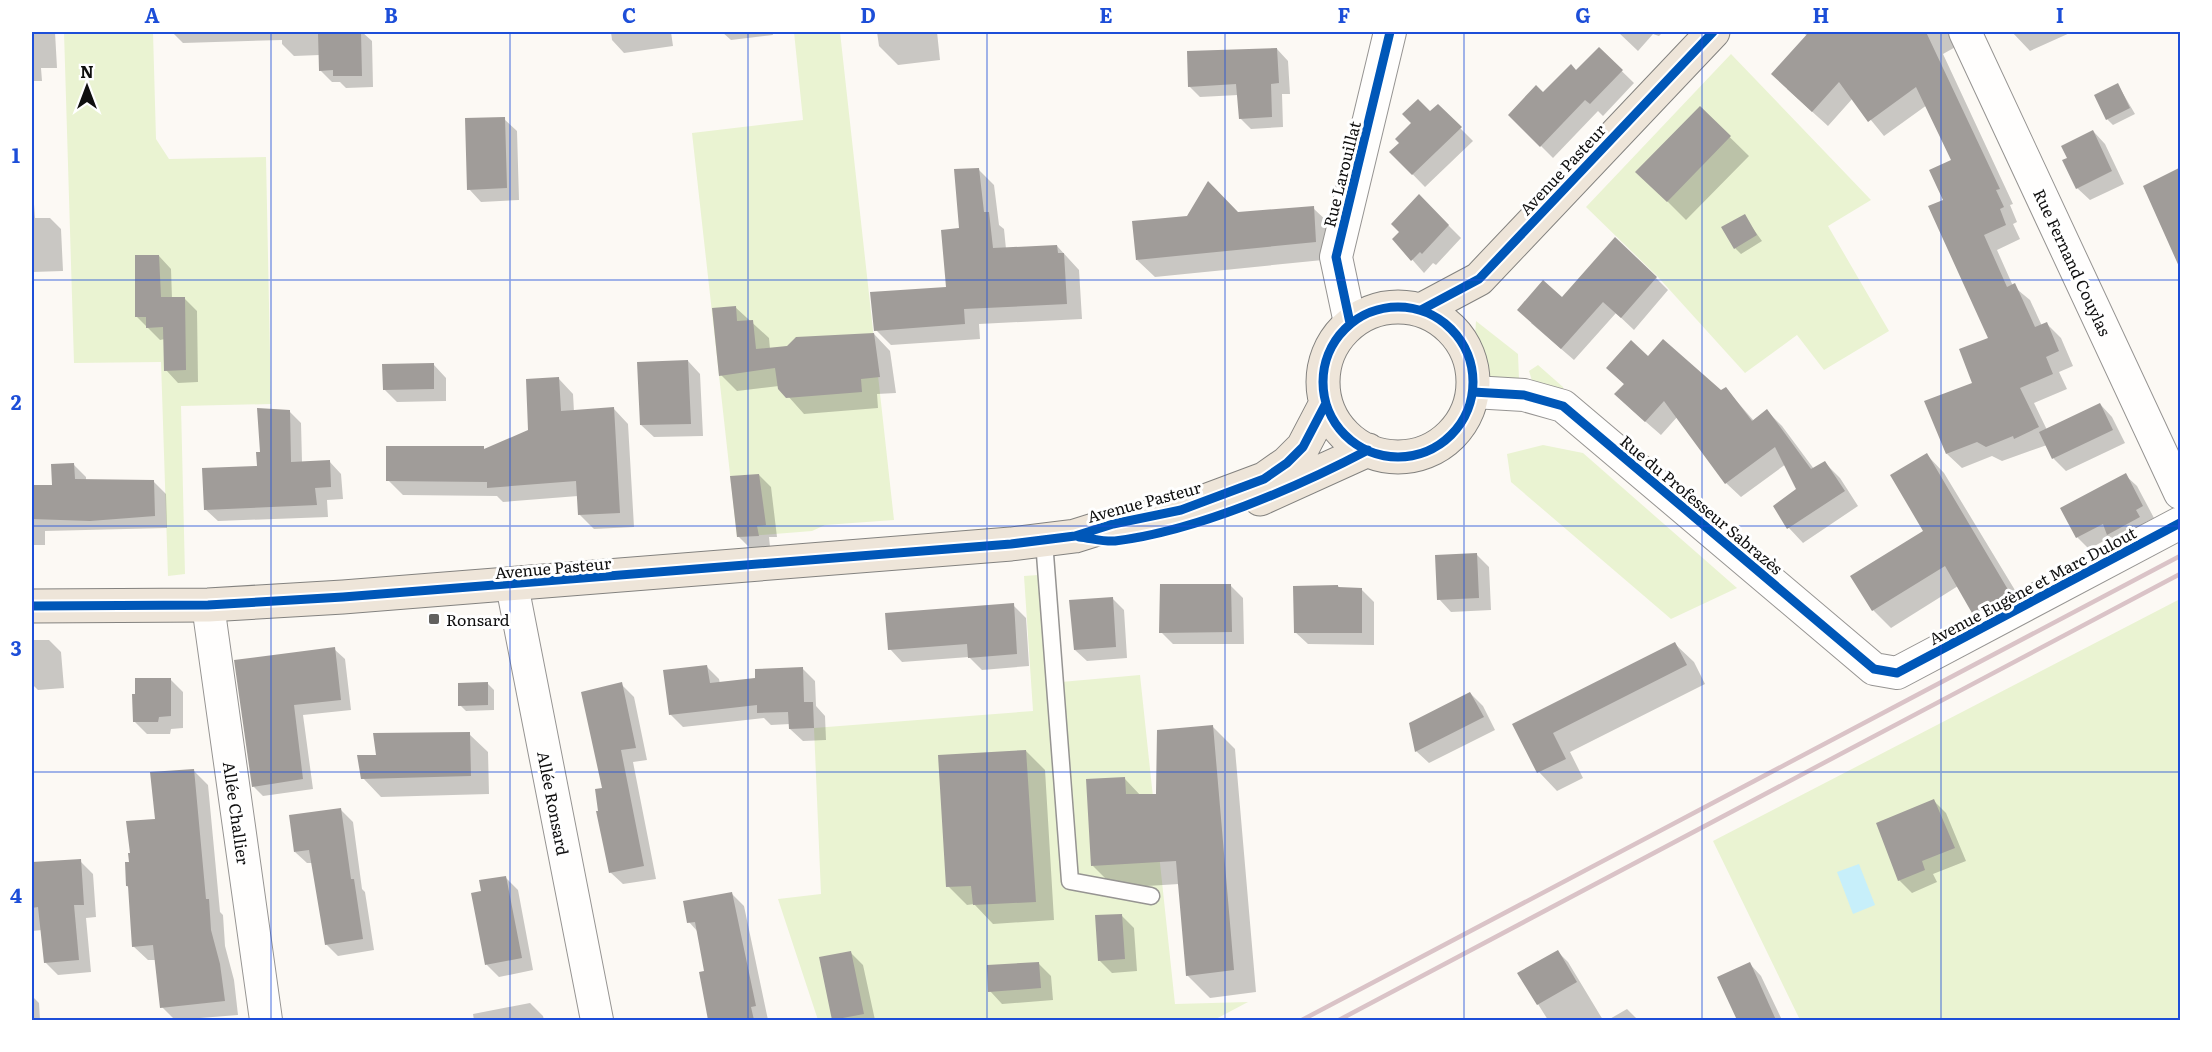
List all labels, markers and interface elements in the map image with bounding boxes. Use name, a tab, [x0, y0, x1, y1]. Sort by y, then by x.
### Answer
text: A	[144, 0, 160, 29]
text: B	[384, 0, 398, 29]
text: C	[622, 0, 636, 29]
text: D	[860, 0, 876, 29]
text: E	[1099, 0, 1113, 29]
text: F	[1338, 0, 1351, 29]
text: G	[1575, 0, 1591, 29]
text: H	[1813, 0, 1829, 29]
text: I	[2056, 0, 2064, 29]
north arrow	[57, 57, 117, 117]
text: N	[80, 59, 94, 83]
street label: Rue Larouillat	[1316, 118, 1366, 230]
street label: Avenue Pasteur	[1513, 118, 1611, 220]
text: 1	[12, 139, 20, 169]
street label: Rue Fernand Couylas	[2028, 184, 2118, 340]
text: 2	[11, 386, 22, 416]
street label: Rue du Professeur Sabrazès	[1615, 429, 1789, 579]
street label: Avenue Pasteur	[1084, 474, 1204, 528]
street label: Avenue Eugène et Marc Dulout	[1924, 520, 2140, 650]
street label: Avenue Pasteur	[494, 550, 613, 584]
place label: Ronsard	[446, 607, 510, 631]
marker: Ronsard	[427, 612, 441, 626]
text: 3	[10, 632, 22, 662]
street label: Allée Ronsard	[532, 749, 576, 857]
street label: Allée Challier	[218, 760, 256, 867]
text: 4	[10, 879, 22, 909]

